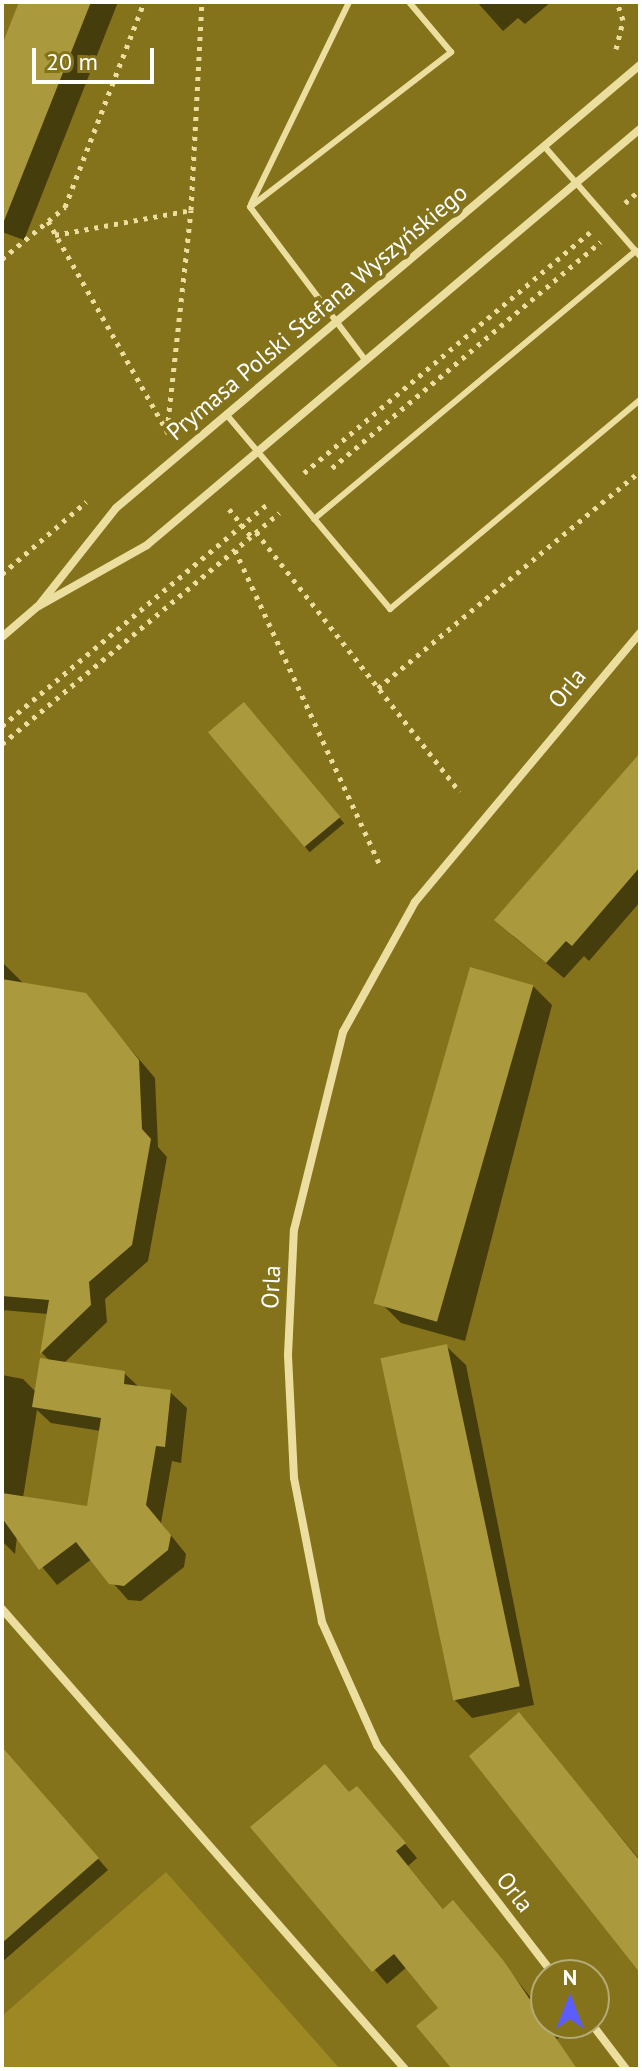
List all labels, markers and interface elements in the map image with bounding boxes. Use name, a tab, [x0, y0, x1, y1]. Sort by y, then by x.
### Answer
scale bar	[36, 32, 158, 82]
text: 20 m	[46, 46, 98, 77]
street label: Prymasa Polski Stefana Wyszyńskiego	[161, 178, 473, 446]
street label: Orla	[542, 662, 592, 714]
street label: Orla	[255, 1265, 287, 1309]
street label: Orla	[490, 1866, 540, 1918]
north arrow	[530, 1959, 610, 2039]
text: N	[563, 1963, 577, 1991]

